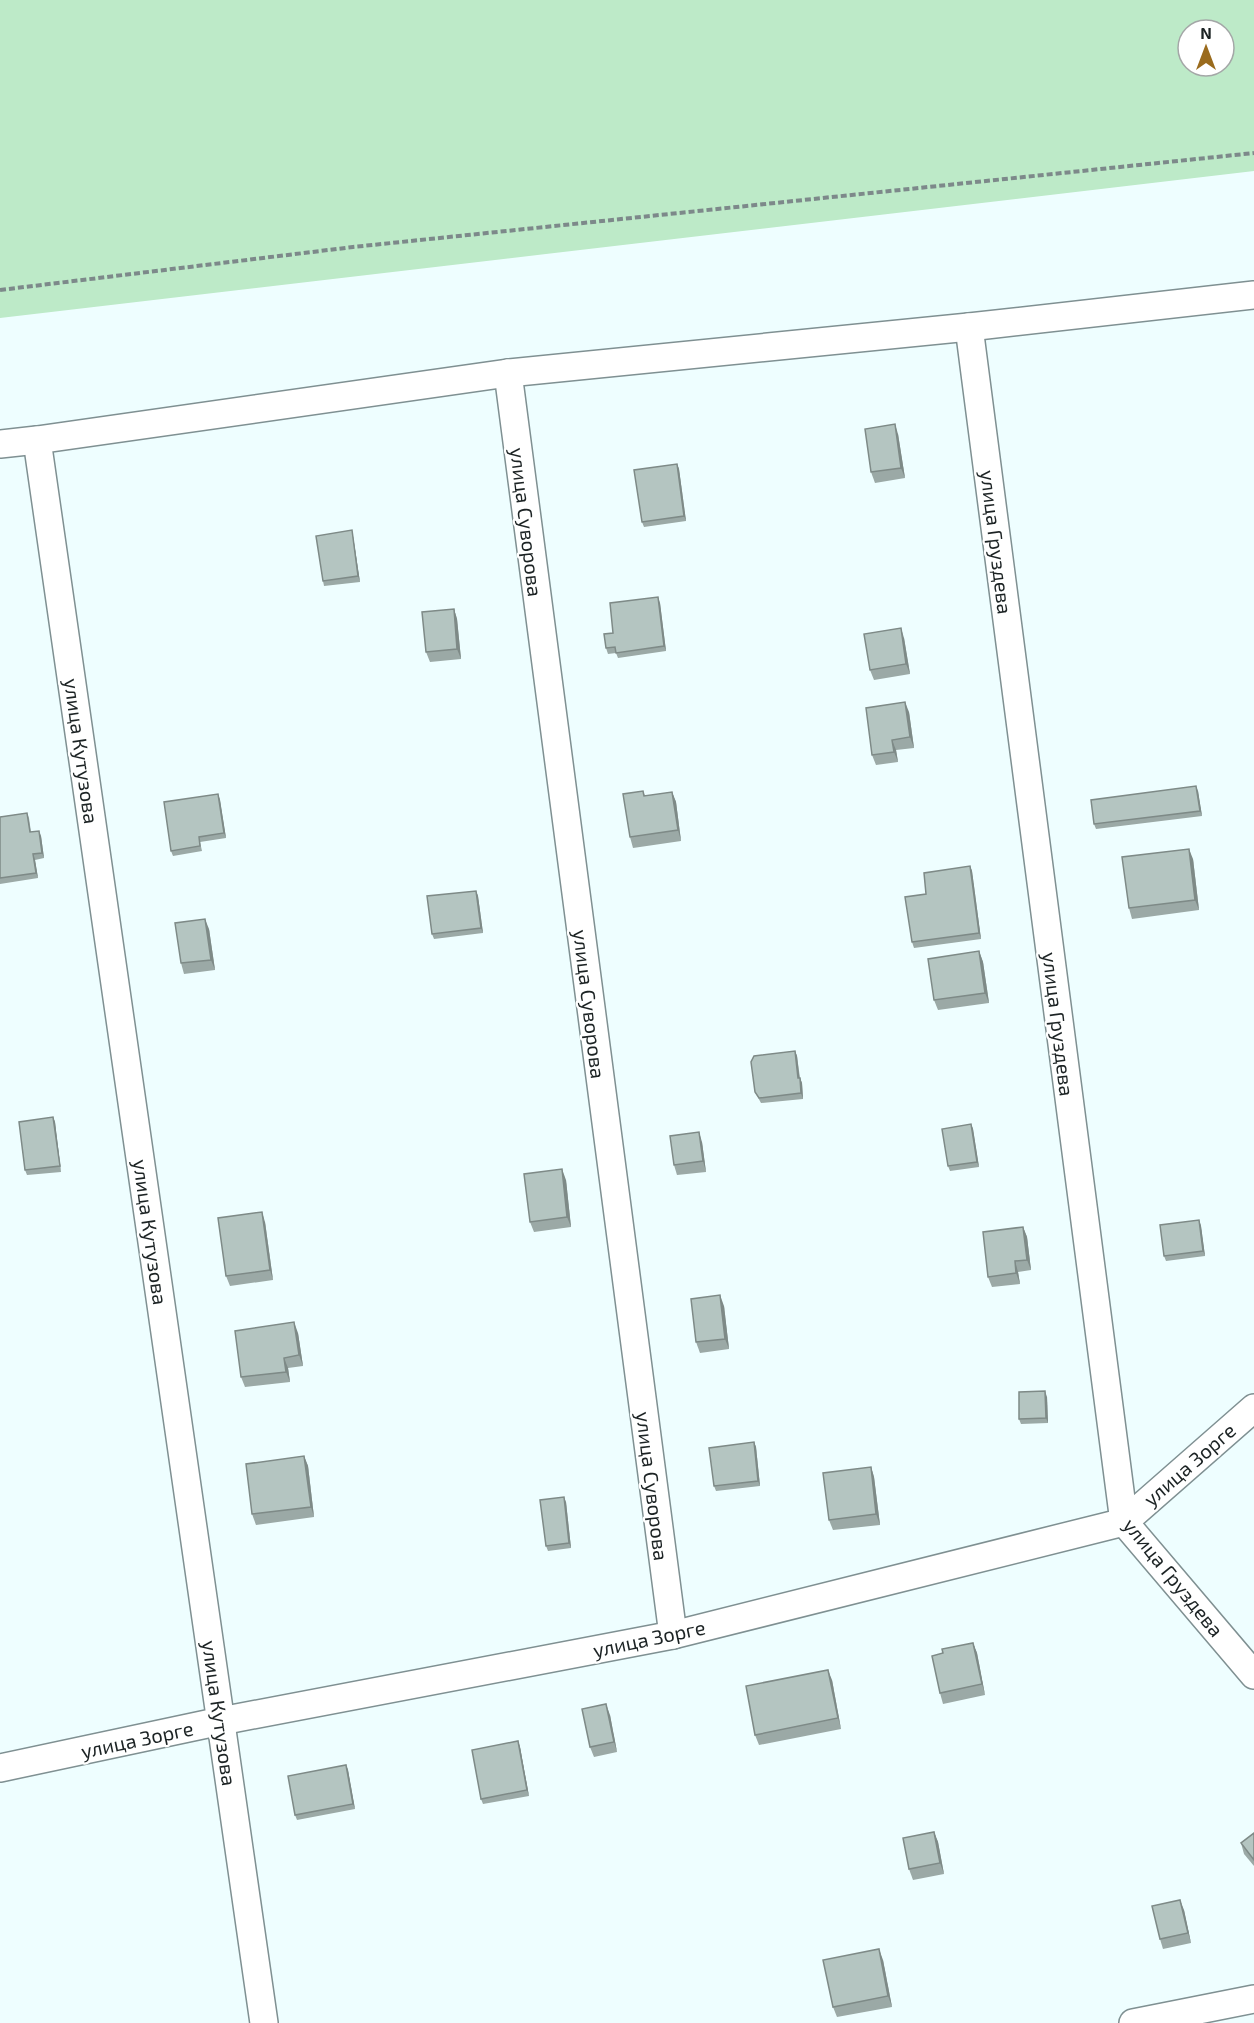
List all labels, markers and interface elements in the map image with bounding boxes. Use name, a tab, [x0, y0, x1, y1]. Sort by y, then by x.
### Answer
north arrow	[1176, 18, 1236, 78]
text: N	[1200, 23, 1212, 42]
street label: улица Суворова	[505, 446, 548, 598]
street label: улица Груздева	[975, 468, 1018, 616]
street label: улица Кутузова	[59, 677, 104, 825]
street label: улица Суворова	[568, 928, 611, 1080]
street label: улица Груздева	[1037, 950, 1080, 1098]
street label: улица Кутузова	[128, 1158, 173, 1306]
street label: улица Суворова	[631, 1410, 674, 1562]
street label: улица Зорге	[1138, 1417, 1241, 1511]
street label: улица Груздева	[1118, 1513, 1229, 1642]
street label: улица Зорге	[591, 1614, 708, 1663]
street label: улица Кутузова	[197, 1639, 242, 1787]
street label: улица Зорге	[79, 1715, 196, 1764]

